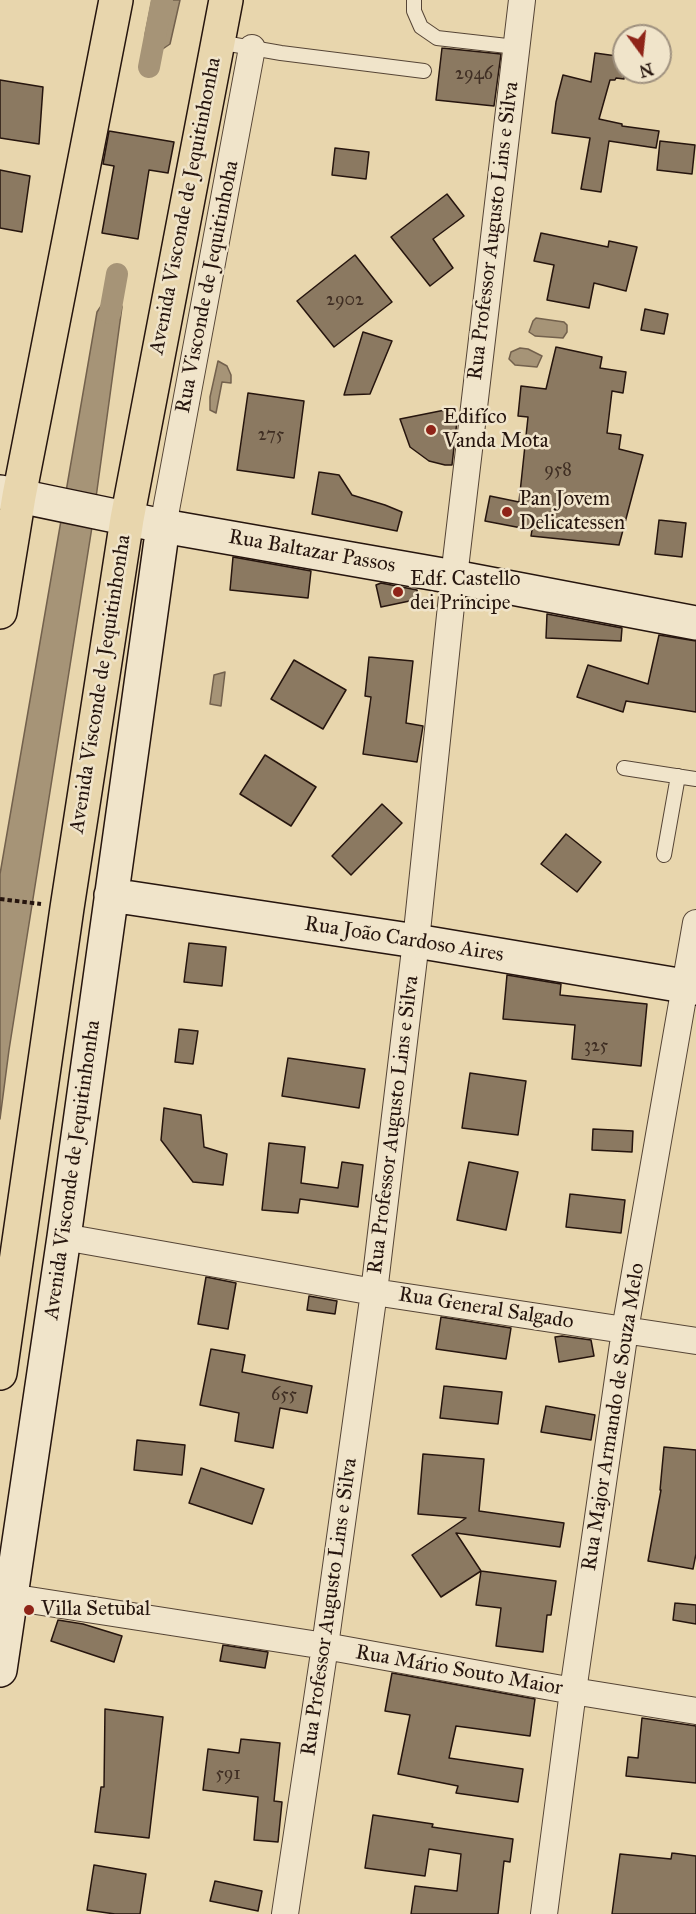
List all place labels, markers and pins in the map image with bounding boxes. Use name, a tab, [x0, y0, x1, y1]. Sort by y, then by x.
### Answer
place label: Edifíco Vanda Mota	[443, 405, 549, 455]
marker: Edifíco Vanda Mota	[424, 423, 438, 437]
place label: Pan Jovem Delicatessen	[519, 487, 625, 537]
marker: Pan Jovem Delicatessen	[500, 505, 514, 519]
place label: Edf. Castello dei Principe	[410, 567, 521, 617]
marker: Edf. Castello dei Principe	[391, 585, 405, 599]
place label: Villa Setubal	[41, 1597, 150, 1623]
marker: Villa Setubal	[22, 1603, 36, 1617]

